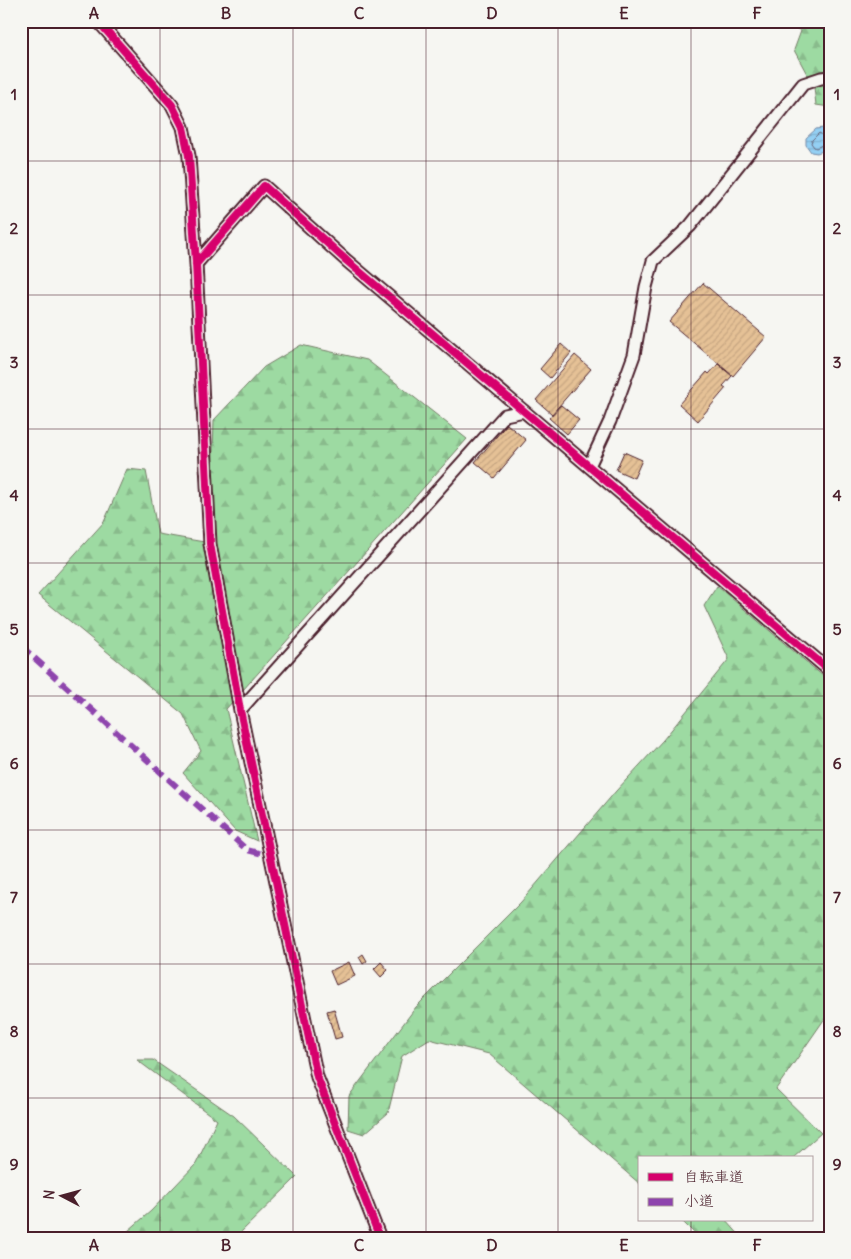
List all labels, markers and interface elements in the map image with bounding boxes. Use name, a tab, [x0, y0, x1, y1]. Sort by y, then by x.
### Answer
text: A	[89, 3, 99, 23]
text: B	[221, 3, 232, 23]
text: C	[354, 3, 365, 23]
text: D	[486, 3, 498, 23]
text: E	[619, 3, 629, 23]
text: F	[752, 3, 762, 23]
text: 1	[11, 84, 17, 104]
text: 1	[834, 84, 840, 104]
text: 2	[10, 218, 19, 238]
text: 2	[833, 218, 842, 238]
text: 3	[9, 352, 19, 372]
text: 3	[832, 352, 842, 372]
text: 4	[9, 485, 19, 505]
text: 4	[832, 485, 842, 505]
text: 5	[9, 619, 19, 639]
text: 5	[832, 619, 842, 639]
text: 6	[9, 753, 19, 773]
text: 6	[832, 753, 842, 773]
text: 7	[10, 887, 18, 907]
text: 7	[833, 887, 841, 907]
text: 8	[9, 1021, 19, 1041]
text: 8	[832, 1021, 842, 1041]
text: 9	[9, 1154, 19, 1174]
text: 9	[832, 1154, 842, 1174]
legend	[638, 1156, 814, 1222]
text: 自転車道	[684, 1167, 744, 1186]
north arrow	[38, 1172, 88, 1222]
text: N	[40, 1189, 59, 1200]
text: 小道	[684, 1191, 714, 1210]
text: A	[89, 1235, 99, 1255]
text: B	[221, 1235, 232, 1255]
text: C	[354, 1235, 365, 1255]
text: D	[486, 1235, 498, 1255]
text: E	[619, 1235, 629, 1255]
text: F	[752, 1235, 762, 1255]

